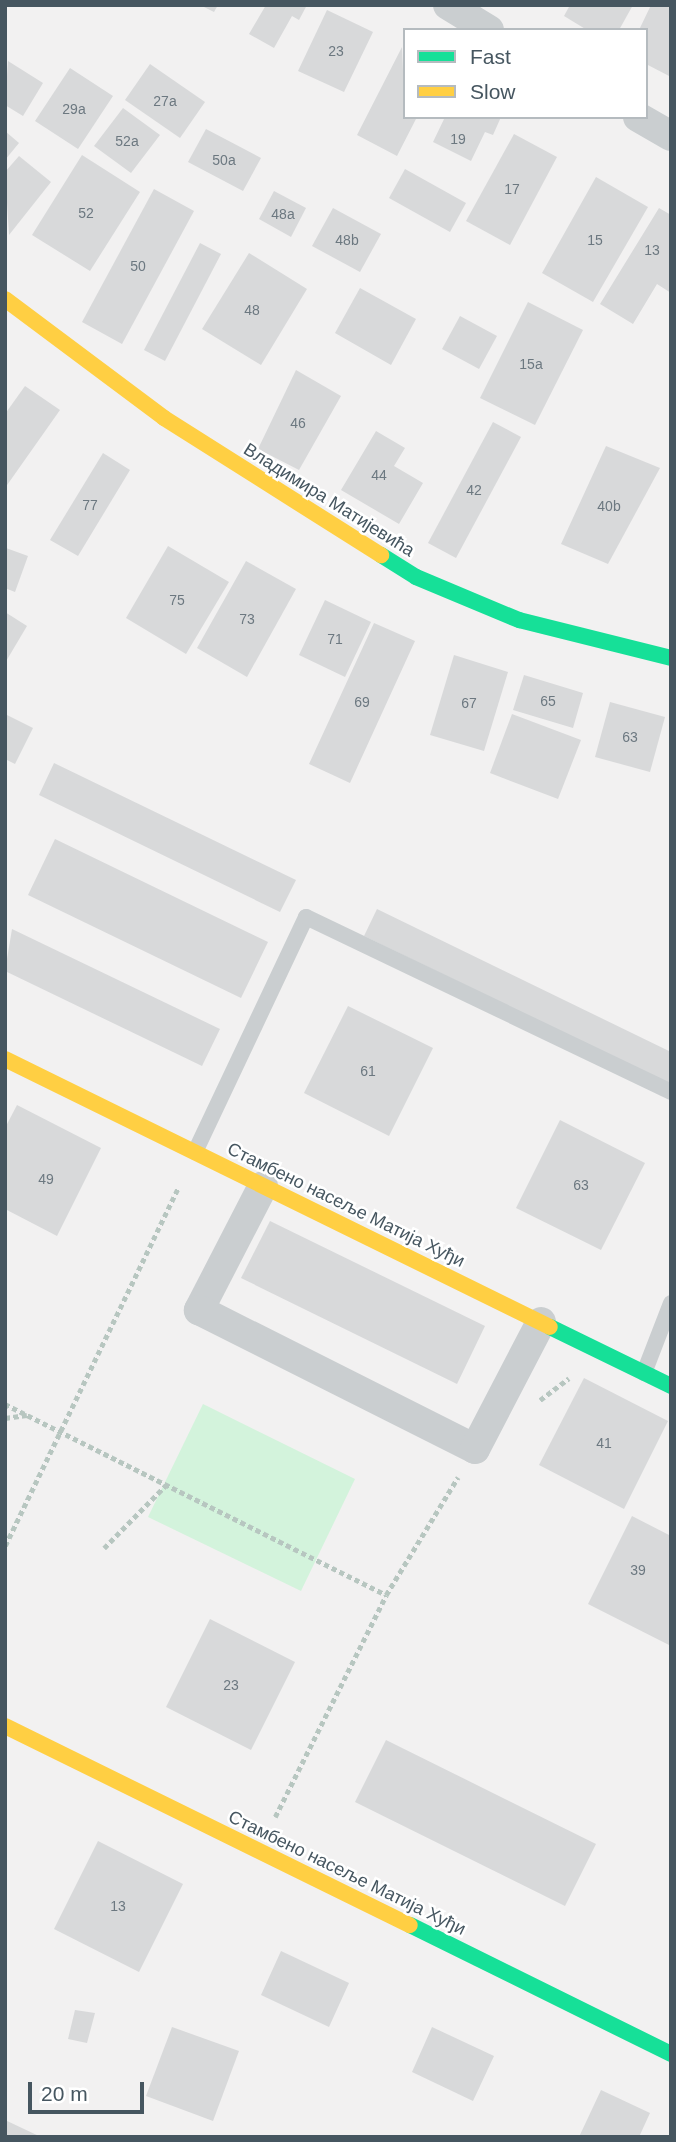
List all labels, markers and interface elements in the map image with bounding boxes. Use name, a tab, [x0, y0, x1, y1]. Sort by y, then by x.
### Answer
legend	[403, 28, 648, 119]
house number: 23	[328, 43, 344, 59]
text: Fast	[470, 45, 511, 68]
text: Slow	[470, 80, 516, 103]
house number: 27a	[153, 93, 177, 109]
house number: 29a	[62, 101, 86, 117]
house number: 19	[450, 131, 466, 147]
house number: 52a	[115, 133, 139, 149]
house number: 50a	[212, 152, 236, 168]
house number: 17	[504, 181, 520, 197]
house number: 52	[78, 205, 94, 221]
house number: 48a	[271, 206, 295, 222]
house number: 48b	[335, 232, 359, 248]
house number: 15	[587, 232, 603, 248]
house number: 13	[644, 242, 660, 258]
house number: 50	[130, 258, 146, 274]
house number: 48	[244, 302, 260, 318]
house number: 15a	[519, 356, 543, 372]
house number: 46	[290, 415, 306, 431]
street label: Владимира Матијевића	[240, 439, 418, 561]
house number: 44	[371, 467, 387, 483]
house number: 42	[466, 482, 482, 498]
house number: 77	[82, 497, 98, 513]
house number: 40b	[597, 498, 621, 514]
house number: 75	[169, 592, 185, 608]
house number: 73	[239, 611, 255, 627]
house number: 71	[327, 631, 343, 647]
house number: 65	[540, 693, 556, 709]
house number: 69	[354, 694, 370, 710]
house number: 67	[461, 695, 477, 711]
house number: 63	[622, 729, 638, 745]
house number: 61	[360, 1063, 376, 1079]
street label: Стамбено насеље Матија Хуђи	[224, 1138, 468, 1272]
house number: 49	[38, 1171, 54, 1187]
house number: 63	[573, 1177, 589, 1193]
house number: 41	[596, 1435, 612, 1451]
house number: 39	[630, 1562, 646, 1578]
house number: 23	[223, 1677, 239, 1693]
street label: Стамбено насеље Матија Хуђи	[225, 1806, 469, 1940]
house number: 13	[110, 1898, 126, 1914]
scale bar	[32, 2068, 147, 2112]
text: 20 m	[41, 2082, 88, 2105]

